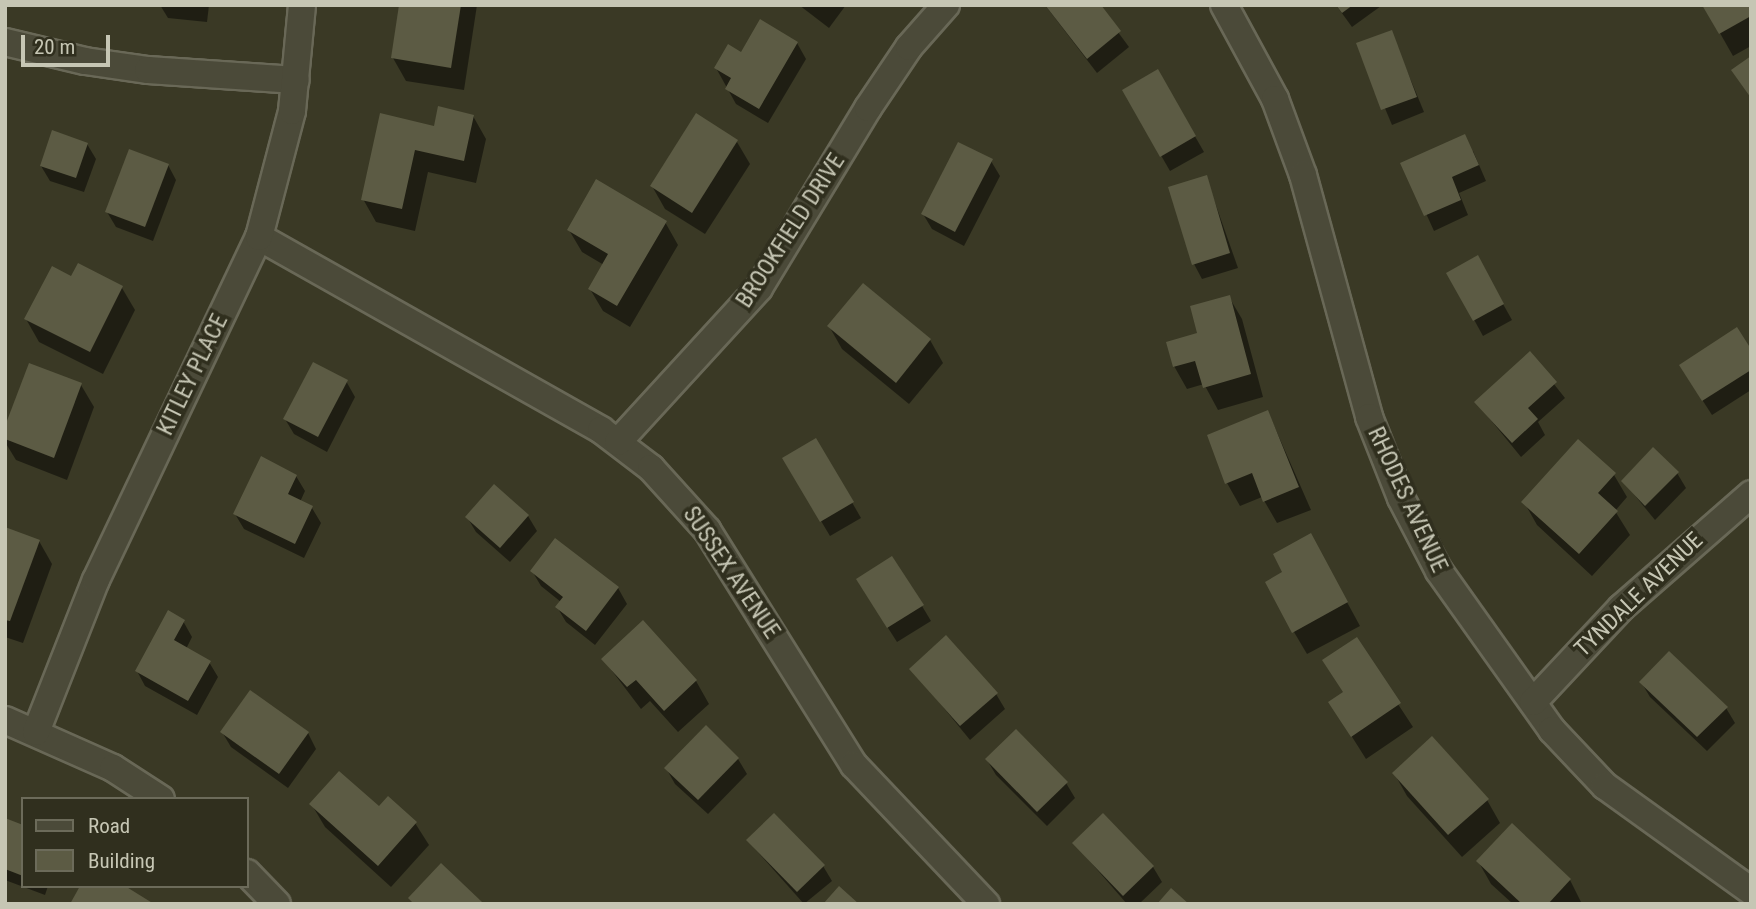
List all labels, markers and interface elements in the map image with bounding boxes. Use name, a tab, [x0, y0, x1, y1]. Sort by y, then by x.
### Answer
scale bar	[24, 21, 114, 65]
text: 20 m	[34, 35, 75, 59]
street label: BROOKFIELD DRIVE	[731, 149, 851, 313]
street label: KITLEY PLACE	[152, 310, 234, 440]
street label: RHODES AVENUE	[1361, 423, 1453, 577]
street label: SUSSEX AVENUE	[677, 502, 785, 644]
street label: TYNDALE AVENUE	[1569, 527, 1709, 663]
legend	[21, 797, 248, 888]
text: Road	[88, 814, 130, 838]
text: Building	[88, 849, 155, 873]

